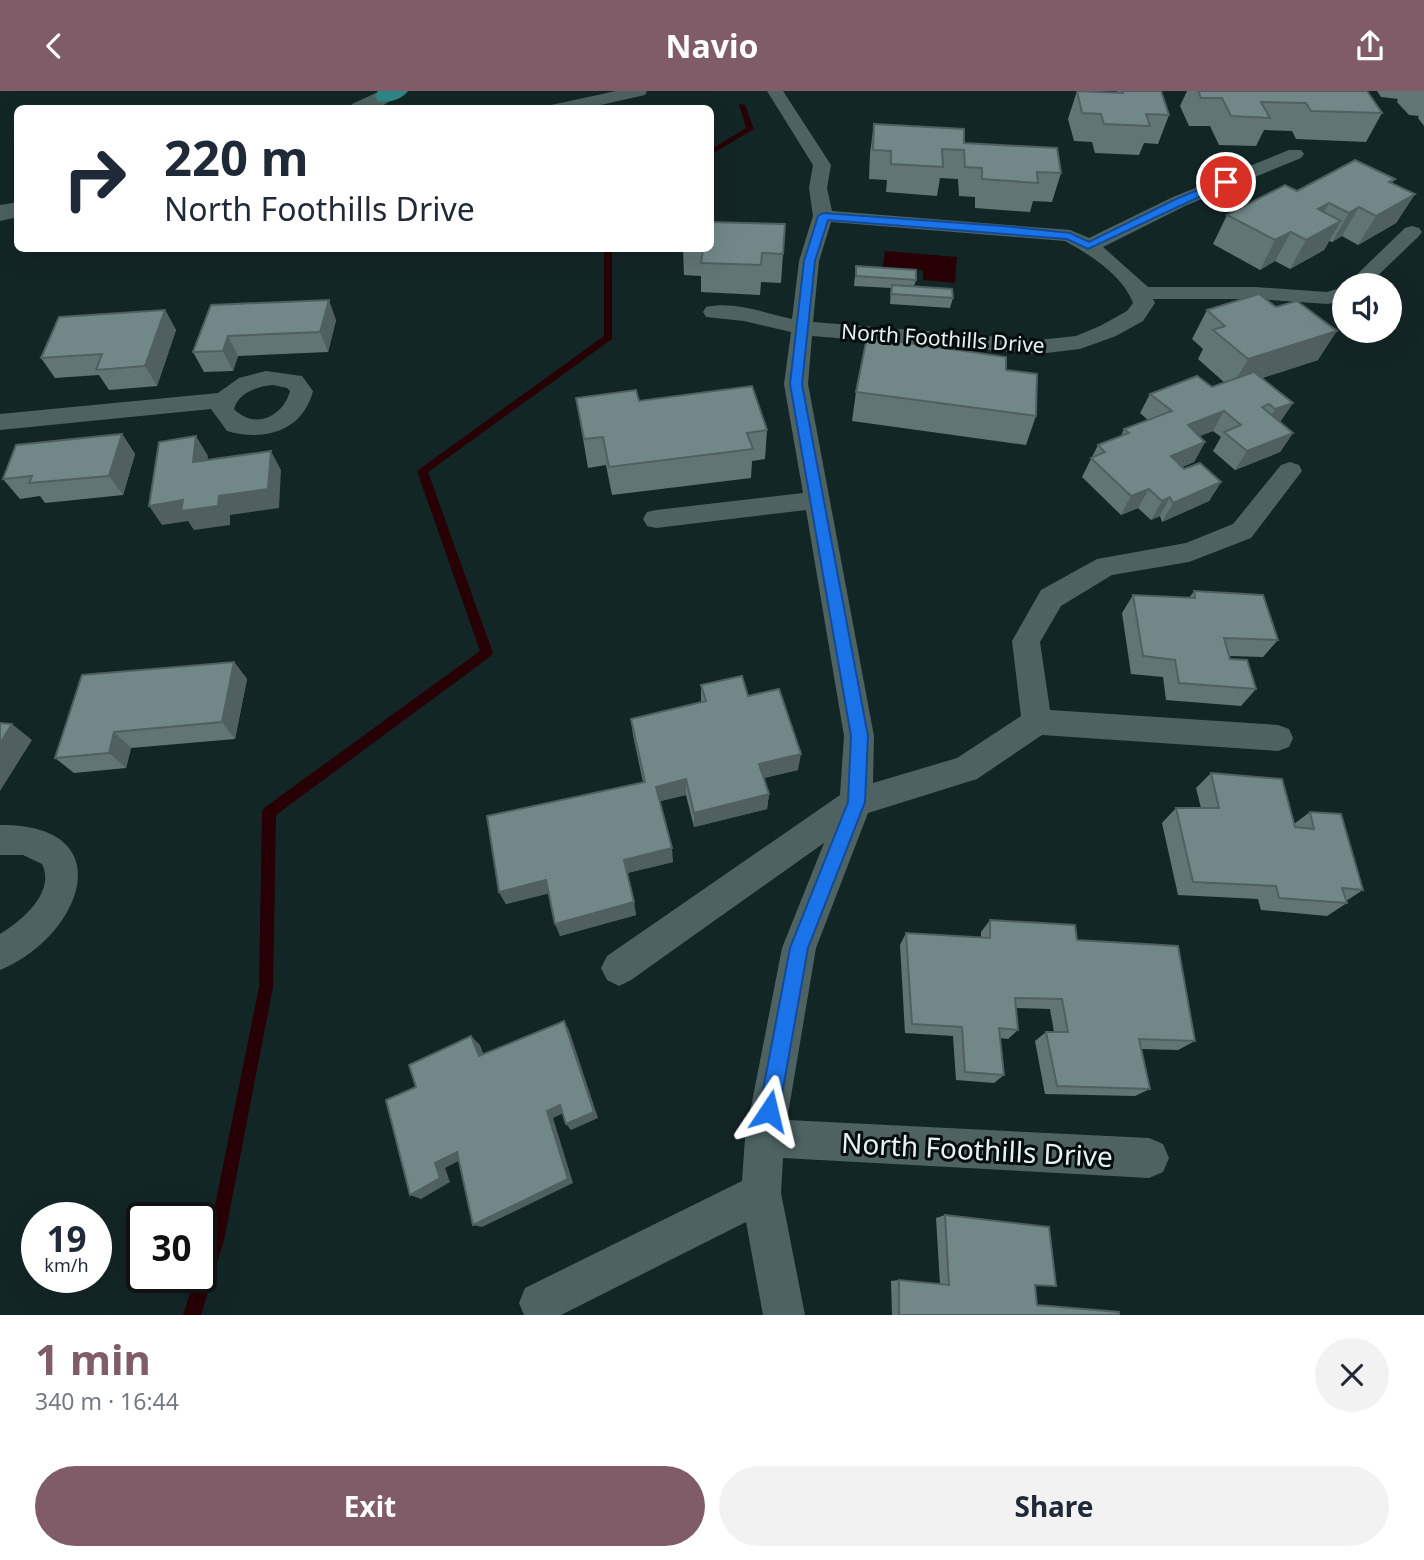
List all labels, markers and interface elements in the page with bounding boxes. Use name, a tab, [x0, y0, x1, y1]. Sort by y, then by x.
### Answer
text: Navio	[665, 24, 759, 67]
icon: back	[35, 27, 73, 65]
icon: share	[1351, 27, 1389, 65]
text: 220 m	[164, 124, 309, 190]
icon: right	[49, 133, 140, 224]
pin	[1196, 152, 1256, 212]
icon: arrive	[1207, 163, 1245, 201]
text: North Foothills Drive	[164, 187, 475, 230]
map controls	[1332, 273, 1402, 343]
button: sound	[1332, 273, 1402, 343]
street label: North Foothills Drive	[840, 317, 1046, 359]
position arrow	[732, 1074, 806, 1148]
street label: North Foothills Drive	[840, 1123, 1114, 1175]
speed limit sign: 30	[126, 1202, 217, 1293]
text: 19	[46, 1215, 87, 1262]
text: km/h	[44, 1253, 89, 1277]
text: 1 min	[35, 1330, 151, 1387]
button: close	[1315, 1338, 1389, 1412]
text: 340 m · 16:44	[35, 1385, 179, 1417]
button: Exit	[35, 1466, 705, 1546]
button: Share	[719, 1466, 1389, 1546]

